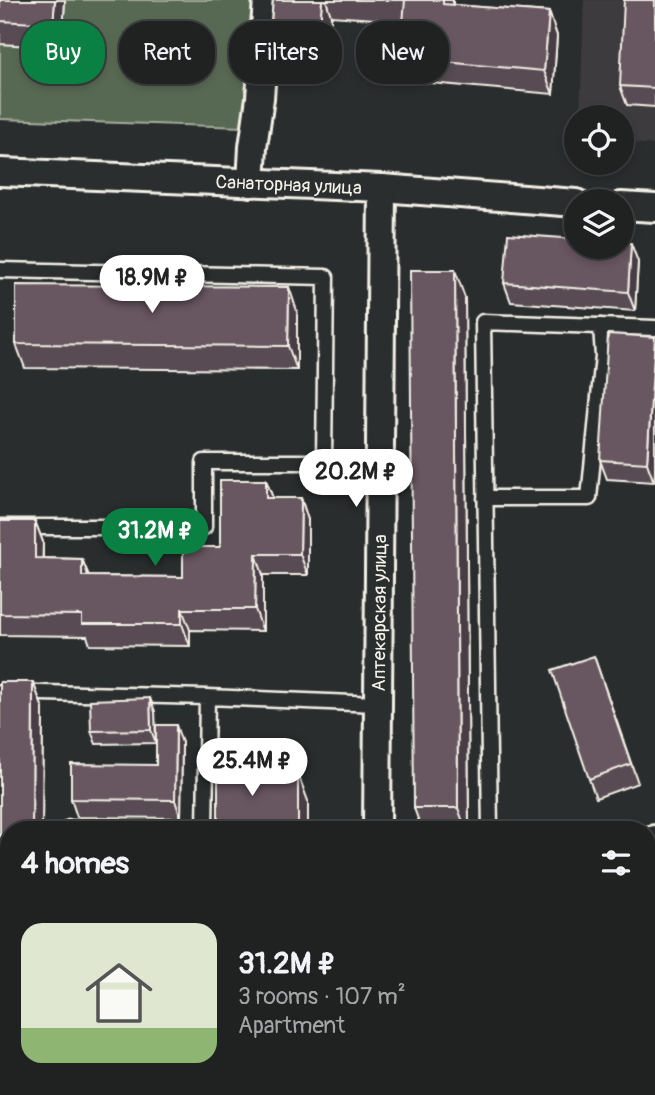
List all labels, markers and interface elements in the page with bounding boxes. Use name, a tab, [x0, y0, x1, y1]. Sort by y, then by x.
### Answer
chip: Buy	[21, 21, 105, 84]
chip: Rent	[119, 21, 215, 84]
chip: Filters	[229, 21, 342, 84]
chip: New	[356, 21, 449, 84]
map controls	[564, 105, 634, 259]
button: locate	[564, 105, 634, 175]
street label: Санаторная улица	[215, 170, 362, 200]
button: layers	[564, 189, 634, 259]
pin: 18.9M ₽	[87, 256, 217, 315]
text: 18.9M ₽	[116, 263, 188, 292]
pin: 20.2M ₽	[291, 449, 421, 509]
text: 20.2M ₽	[315, 457, 397, 486]
pin: 31.2M ₽	[90, 508, 220, 568]
text: 31.2M ₽	[117, 516, 193, 545]
street label: Аптекарская улица	[367, 534, 392, 692]
pin: 25.4M ₽	[187, 738, 317, 798]
text: 25.4M ₽	[212, 746, 292, 775]
icon: filters	[597, 844, 635, 882]
text: 4 homes	[21, 845, 129, 882]
text: 31.2M ₽	[238, 945, 336, 982]
icon: home	[77, 951, 161, 1035]
text: 3 rooms · 107 m²	[238, 982, 406, 1011]
text: Apartment	[238, 1011, 345, 1040]

